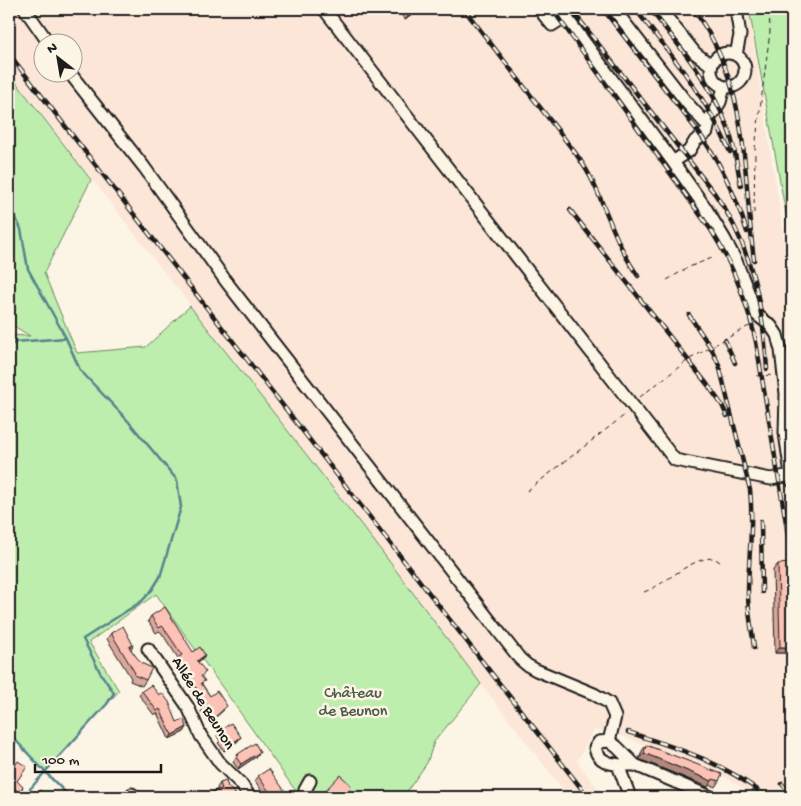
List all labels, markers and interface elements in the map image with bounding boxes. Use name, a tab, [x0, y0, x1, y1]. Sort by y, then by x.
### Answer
north arrow	[32, 32, 82, 82]
text: N	[44, 39, 61, 59]
street label: Allée de Beunon	[166, 654, 238, 754]
park label: Château de Beunon	[319, 685, 388, 722]
scale bar	[35, 741, 161, 773]
text: 100 m	[41, 752, 80, 770]

